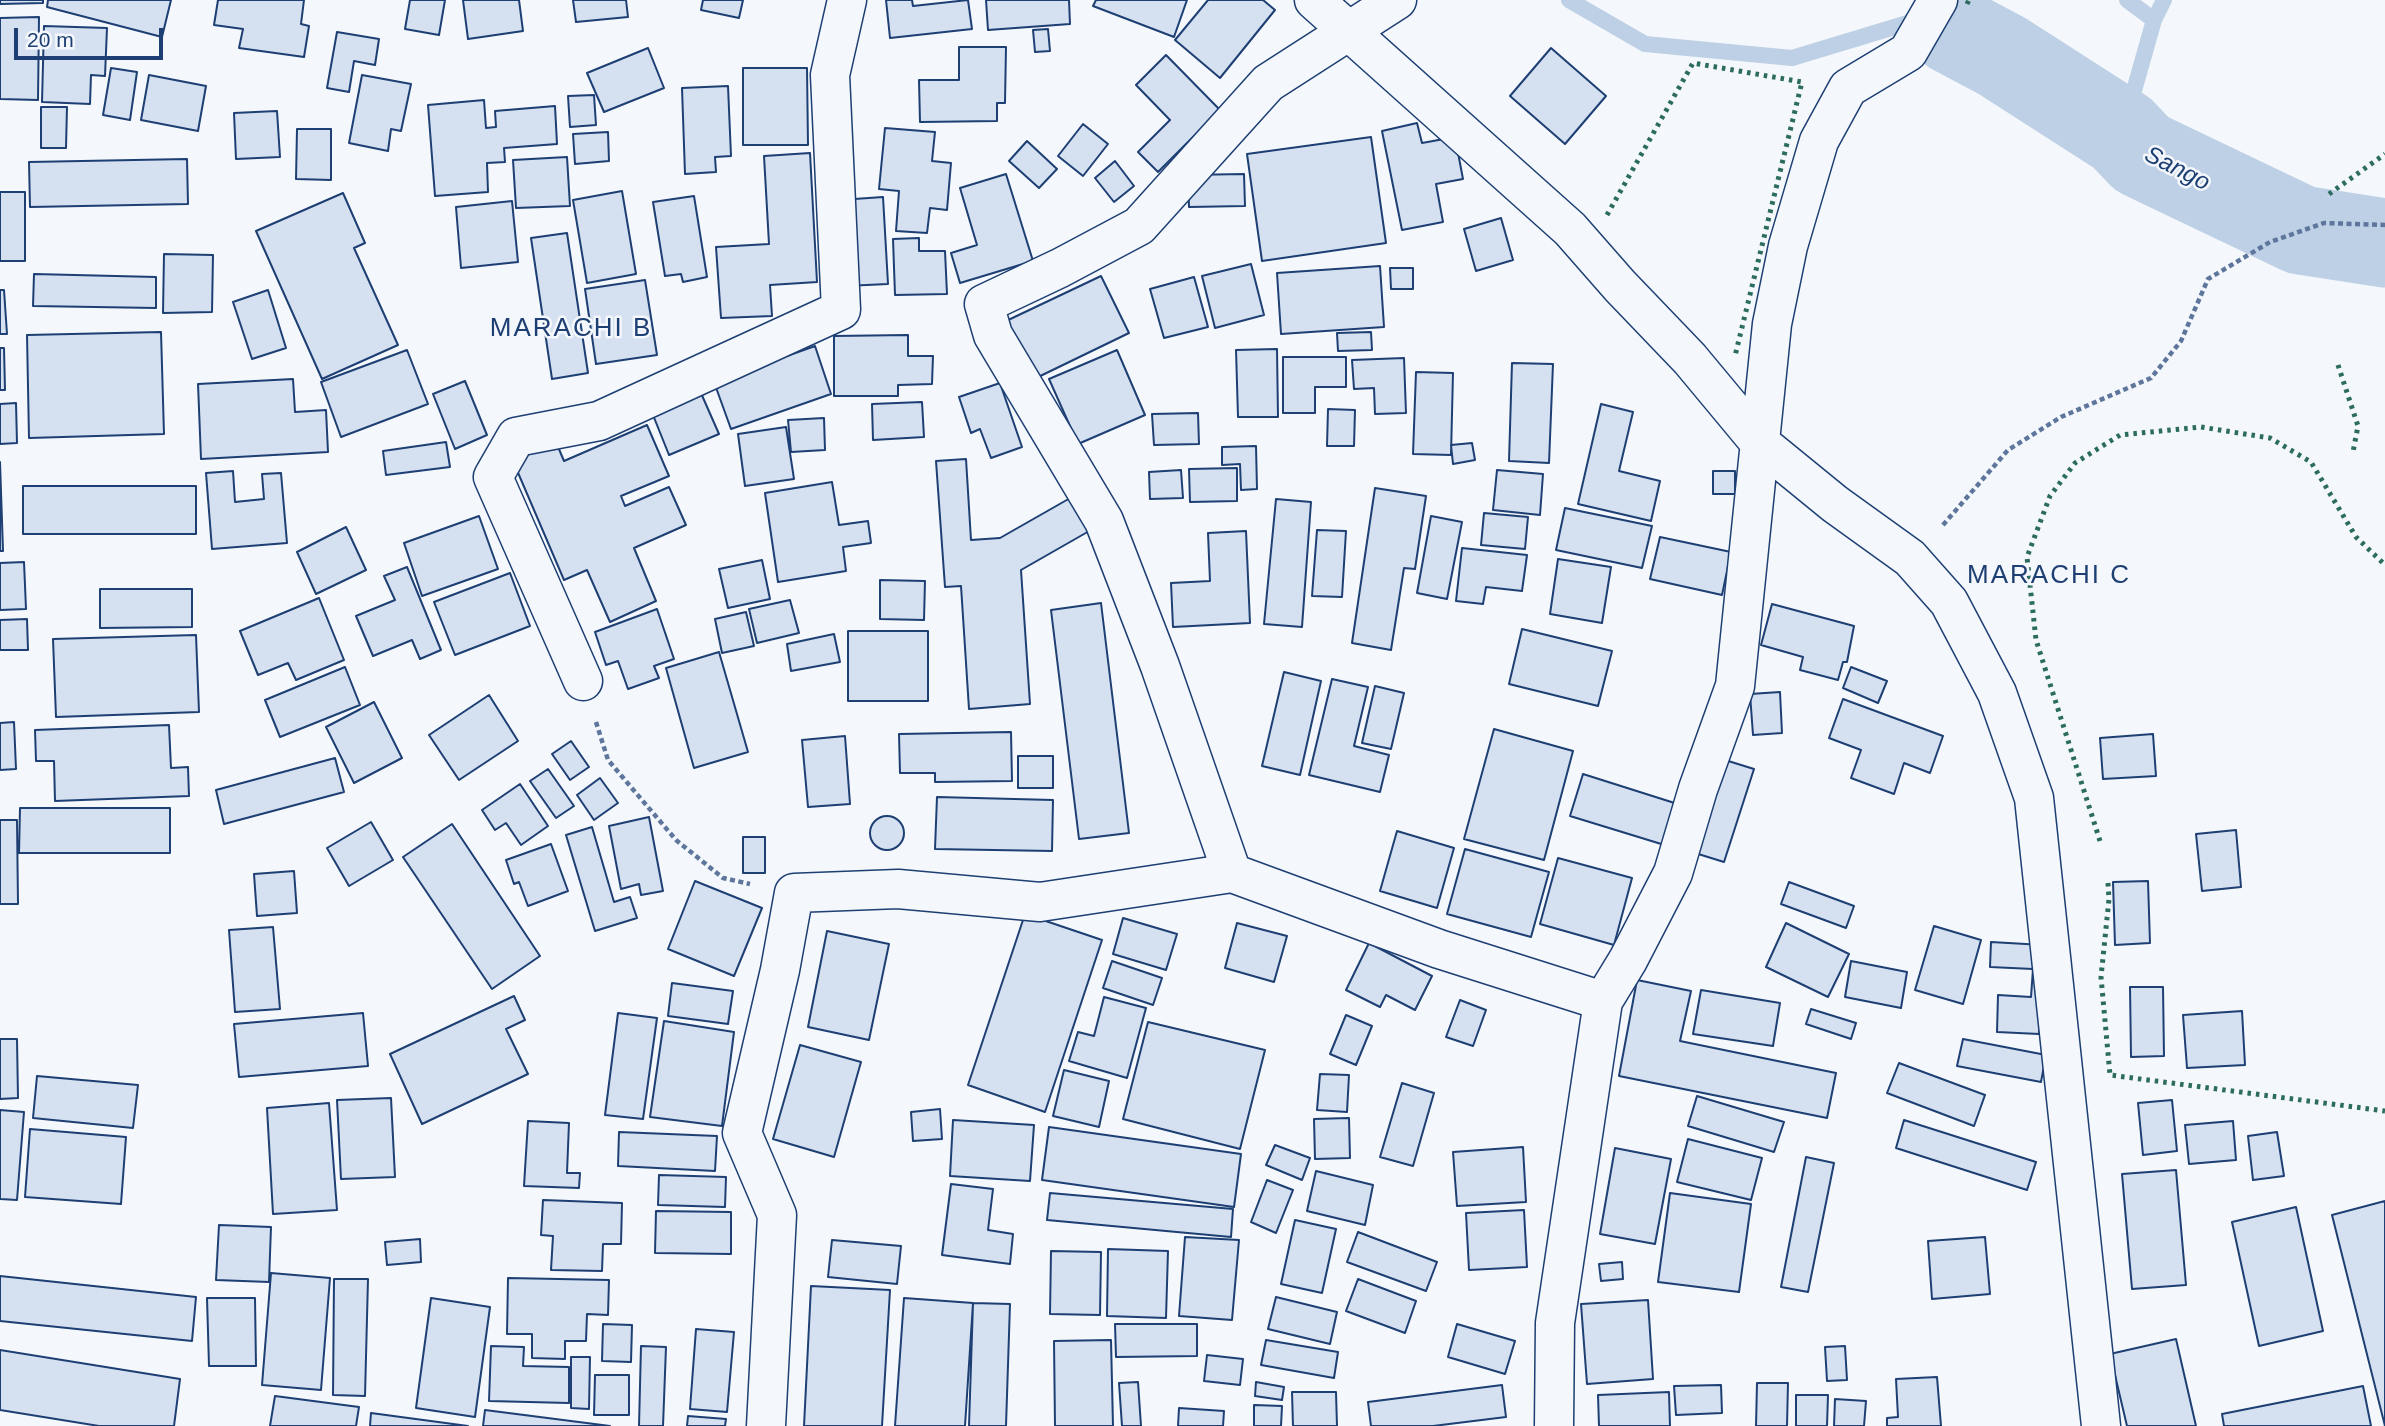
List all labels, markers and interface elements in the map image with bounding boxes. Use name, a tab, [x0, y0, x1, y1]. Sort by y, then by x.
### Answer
scale bar	[18, 14, 166, 58]
text: 20 m	[27, 28, 74, 51]
water label: Sango	[2140, 140, 2214, 198]
district label: MARACHI B	[491, 313, 651, 345]
district label: MARACHI C	[1968, 560, 2130, 592]

